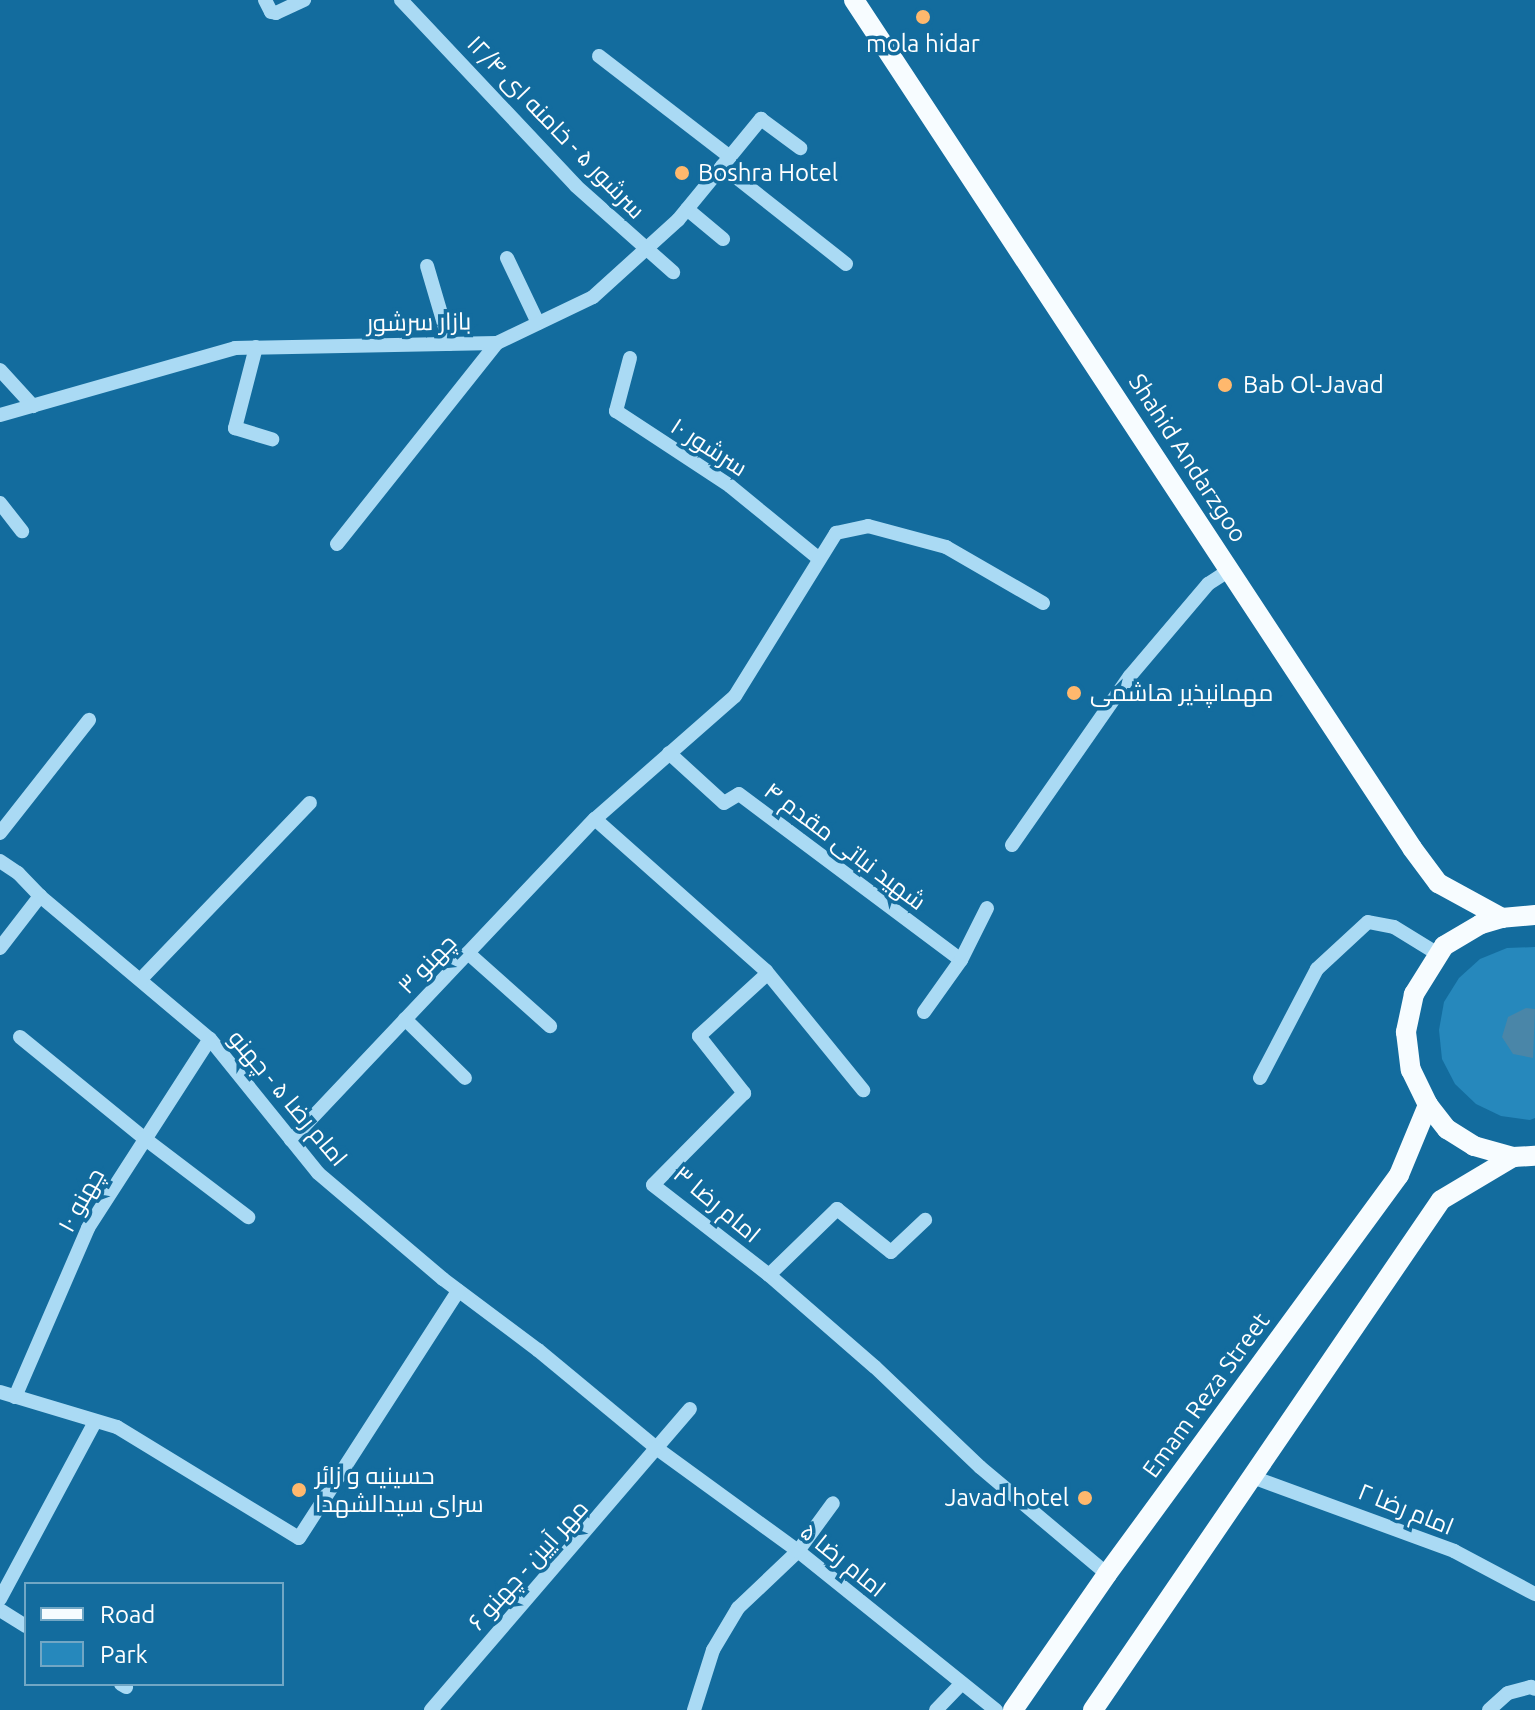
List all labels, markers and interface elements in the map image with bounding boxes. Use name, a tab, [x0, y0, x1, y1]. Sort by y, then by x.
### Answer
marker: mola hidar	[914, 8, 932, 26]
street label: سرشور ۵ - خامنه ای ۱۲/۴	[461, 29, 651, 225]
place label: mola hidar	[866, 30, 980, 58]
place label: Boshra Hotel	[698, 159, 838, 187]
marker: Boshra Hotel	[673, 164, 691, 182]
street label: بازار سرشور	[366, 307, 472, 337]
street label: Shahid Andarzgoo	[1123, 368, 1253, 548]
place label: Bab Ol-Javad	[1243, 371, 1384, 399]
marker: Bab Ol-Javad	[1214, 374, 1236, 396]
street label: سرشور ۱۰	[665, 412, 753, 482]
place label: مهمانپذیر هاشمی	[1090, 679, 1273, 707]
marker: مهمانپذیر هاشمی	[1065, 684, 1083, 702]
street label: شهید نباتی مقدم ۴	[759, 776, 931, 916]
street label: چهنو ۳	[392, 928, 462, 1000]
street label: امام رضا ۵ - چهنو	[223, 1024, 353, 1172]
street label: امام رضا ۳	[668, 1159, 766, 1249]
street label: چهنو ۱۰	[52, 1163, 110, 1237]
street label: Emam Reza Street	[1137, 1307, 1275, 1483]
place label: حسینیه و زائر سرای سیدالشهدا	[315, 1462, 484, 1518]
street label: امام رضا ۲	[1354, 1477, 1458, 1541]
marker: حسینیه و زائر سرای سیدالشهدا	[290, 1481, 308, 1499]
place label: Javad hotel	[945, 1484, 1069, 1512]
marker: Javad hotel	[1076, 1489, 1094, 1507]
street label: مهر آیین - چهنو ۶	[462, 1494, 594, 1636]
street label: امام رضا ۵	[795, 1517, 891, 1603]
legend	[24, 1582, 284, 1686]
text: Road	[100, 1601, 155, 1628]
text: Park	[100, 1641, 148, 1668]

